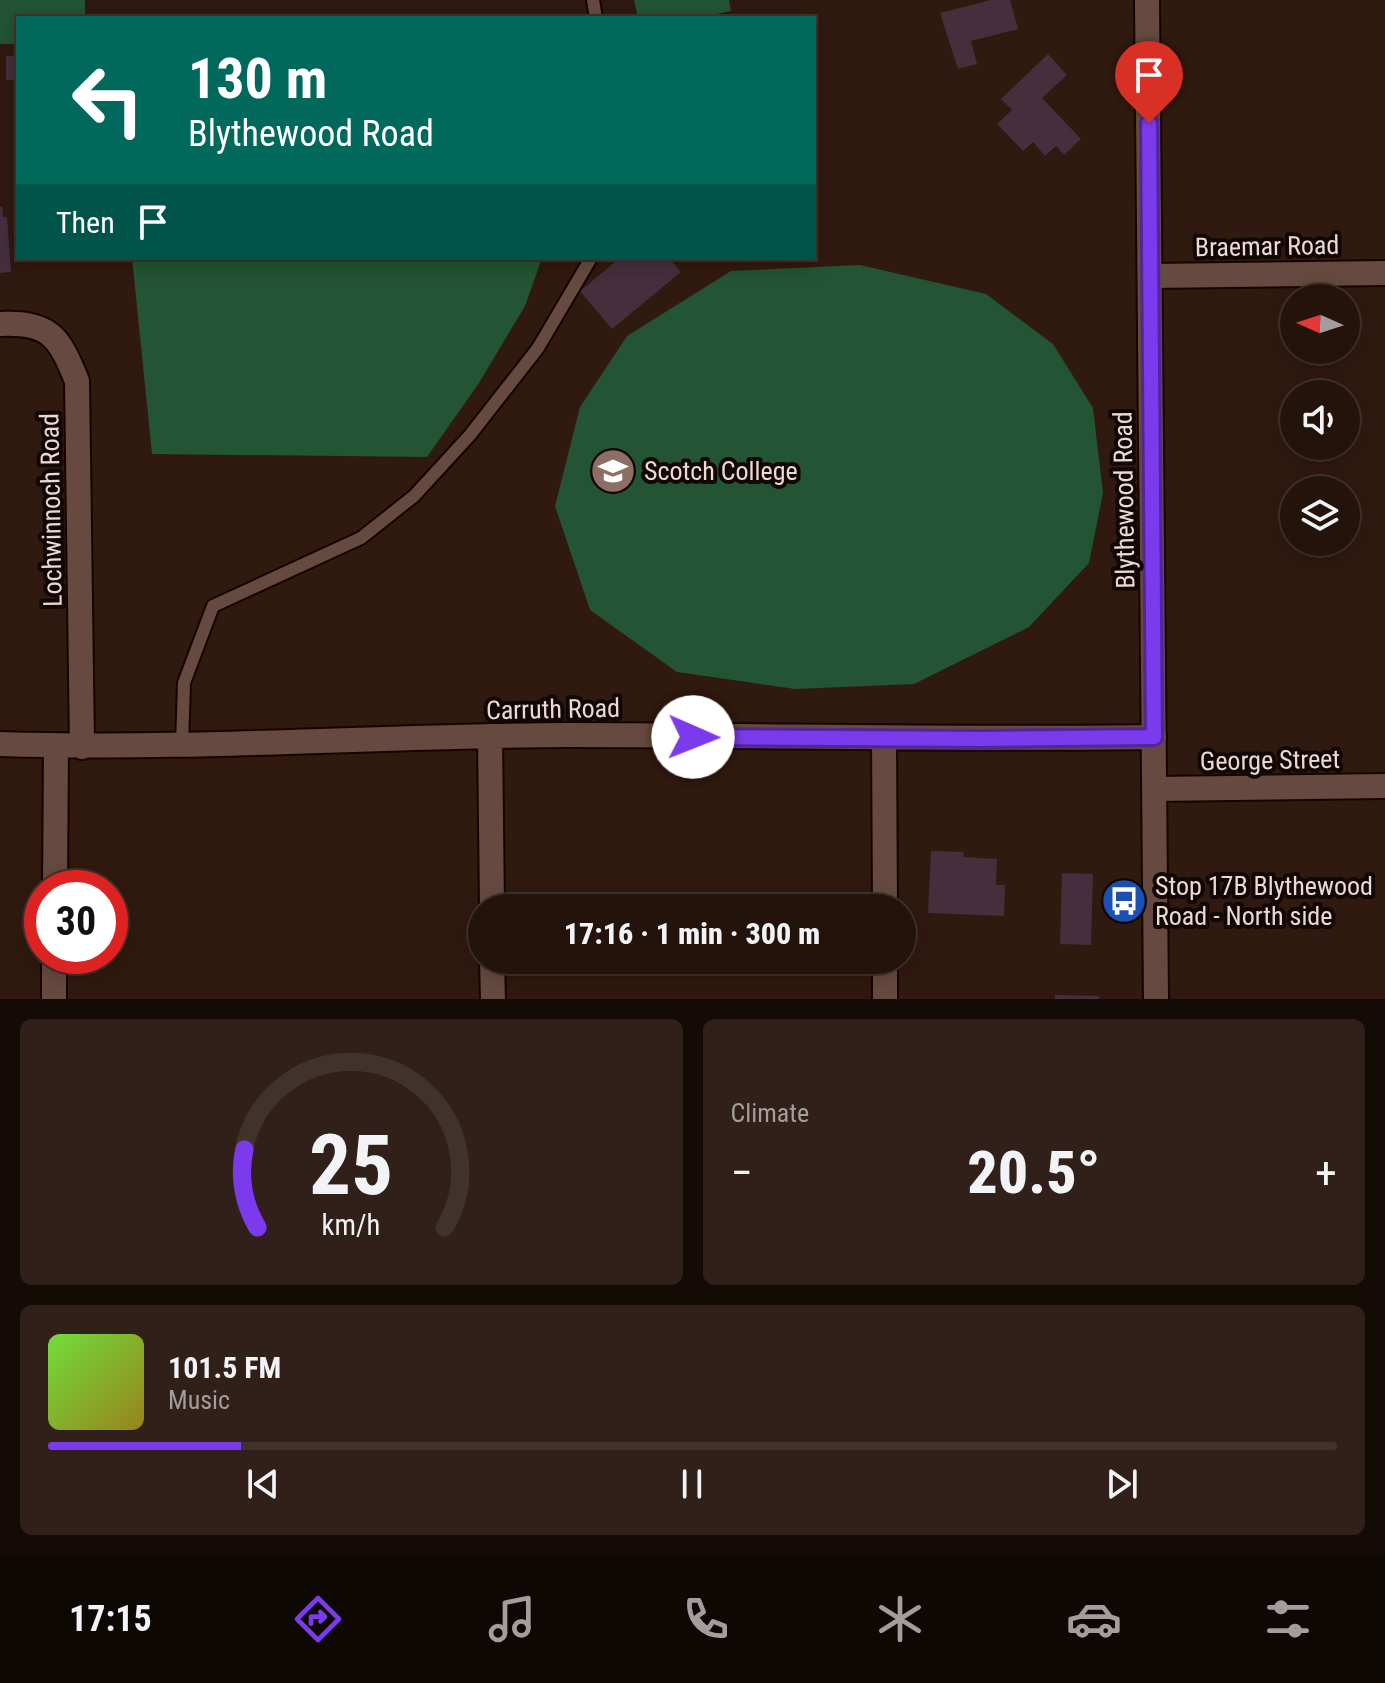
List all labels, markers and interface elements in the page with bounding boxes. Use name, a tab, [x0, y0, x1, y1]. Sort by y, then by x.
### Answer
pin	[1115, 41, 1183, 123]
text: 130 m	[188, 46, 327, 112]
icon: left	[56, 48, 160, 152]
icon: arrive	[1127, 53, 1171, 97]
text: Blythewood Road	[188, 113, 434, 155]
icon: arrive	[131, 200, 175, 244]
text: Then	[56, 205, 115, 240]
street label: Braemar Road	[1195, 230, 1339, 262]
north arrow	[1280, 284, 1360, 364]
map controls	[1280, 284, 1360, 556]
button: sound	[1280, 380, 1360, 460]
street label: Blythewood Road	[1107, 411, 1141, 589]
street label: Lochwinnoch Road	[34, 413, 68, 607]
school or university icon: Scotch College	[589, 447, 637, 495]
place label: Scotch College	[644, 456, 798, 486]
button: layers	[1280, 476, 1360, 556]
street label: Carruth Road	[486, 693, 620, 725]
position arrow	[651, 695, 735, 779]
street label: George Street	[1200, 744, 1340, 776]
speed limit sign: 30	[24, 870, 128, 974]
place label: Stop 17B Blythewood Road - North side	[1155, 871, 1373, 931]
bus stop icon: Stop 17B Blythewood Road - North side	[1100, 877, 1148, 925]
text: 17:16 · 1 min · 300 m	[564, 916, 820, 951]
text: Climate	[731, 1098, 809, 1128]
text: 25	[309, 1117, 393, 1214]
text: 20.5°	[967, 1137, 1100, 1208]
text: −	[731, 1147, 753, 1199]
text: +	[1315, 1147, 1337, 1199]
text: km/h	[322, 1208, 381, 1242]
text: 101.5 FM	[168, 1350, 281, 1385]
text: Music	[168, 1385, 230, 1415]
icon: previous	[241, 1462, 285, 1506]
icon: pause	[670, 1462, 714, 1506]
icon: next	[1100, 1462, 1144, 1506]
icon: directions	[290, 1591, 346, 1647]
icon: music	[484, 1591, 540, 1647]
icon: phone	[678, 1591, 734, 1647]
icon: climate	[872, 1591, 928, 1647]
icon: car	[1066, 1591, 1122, 1647]
icon: filters	[1260, 1591, 1316, 1647]
text: 17:15	[69, 1598, 152, 1640]

